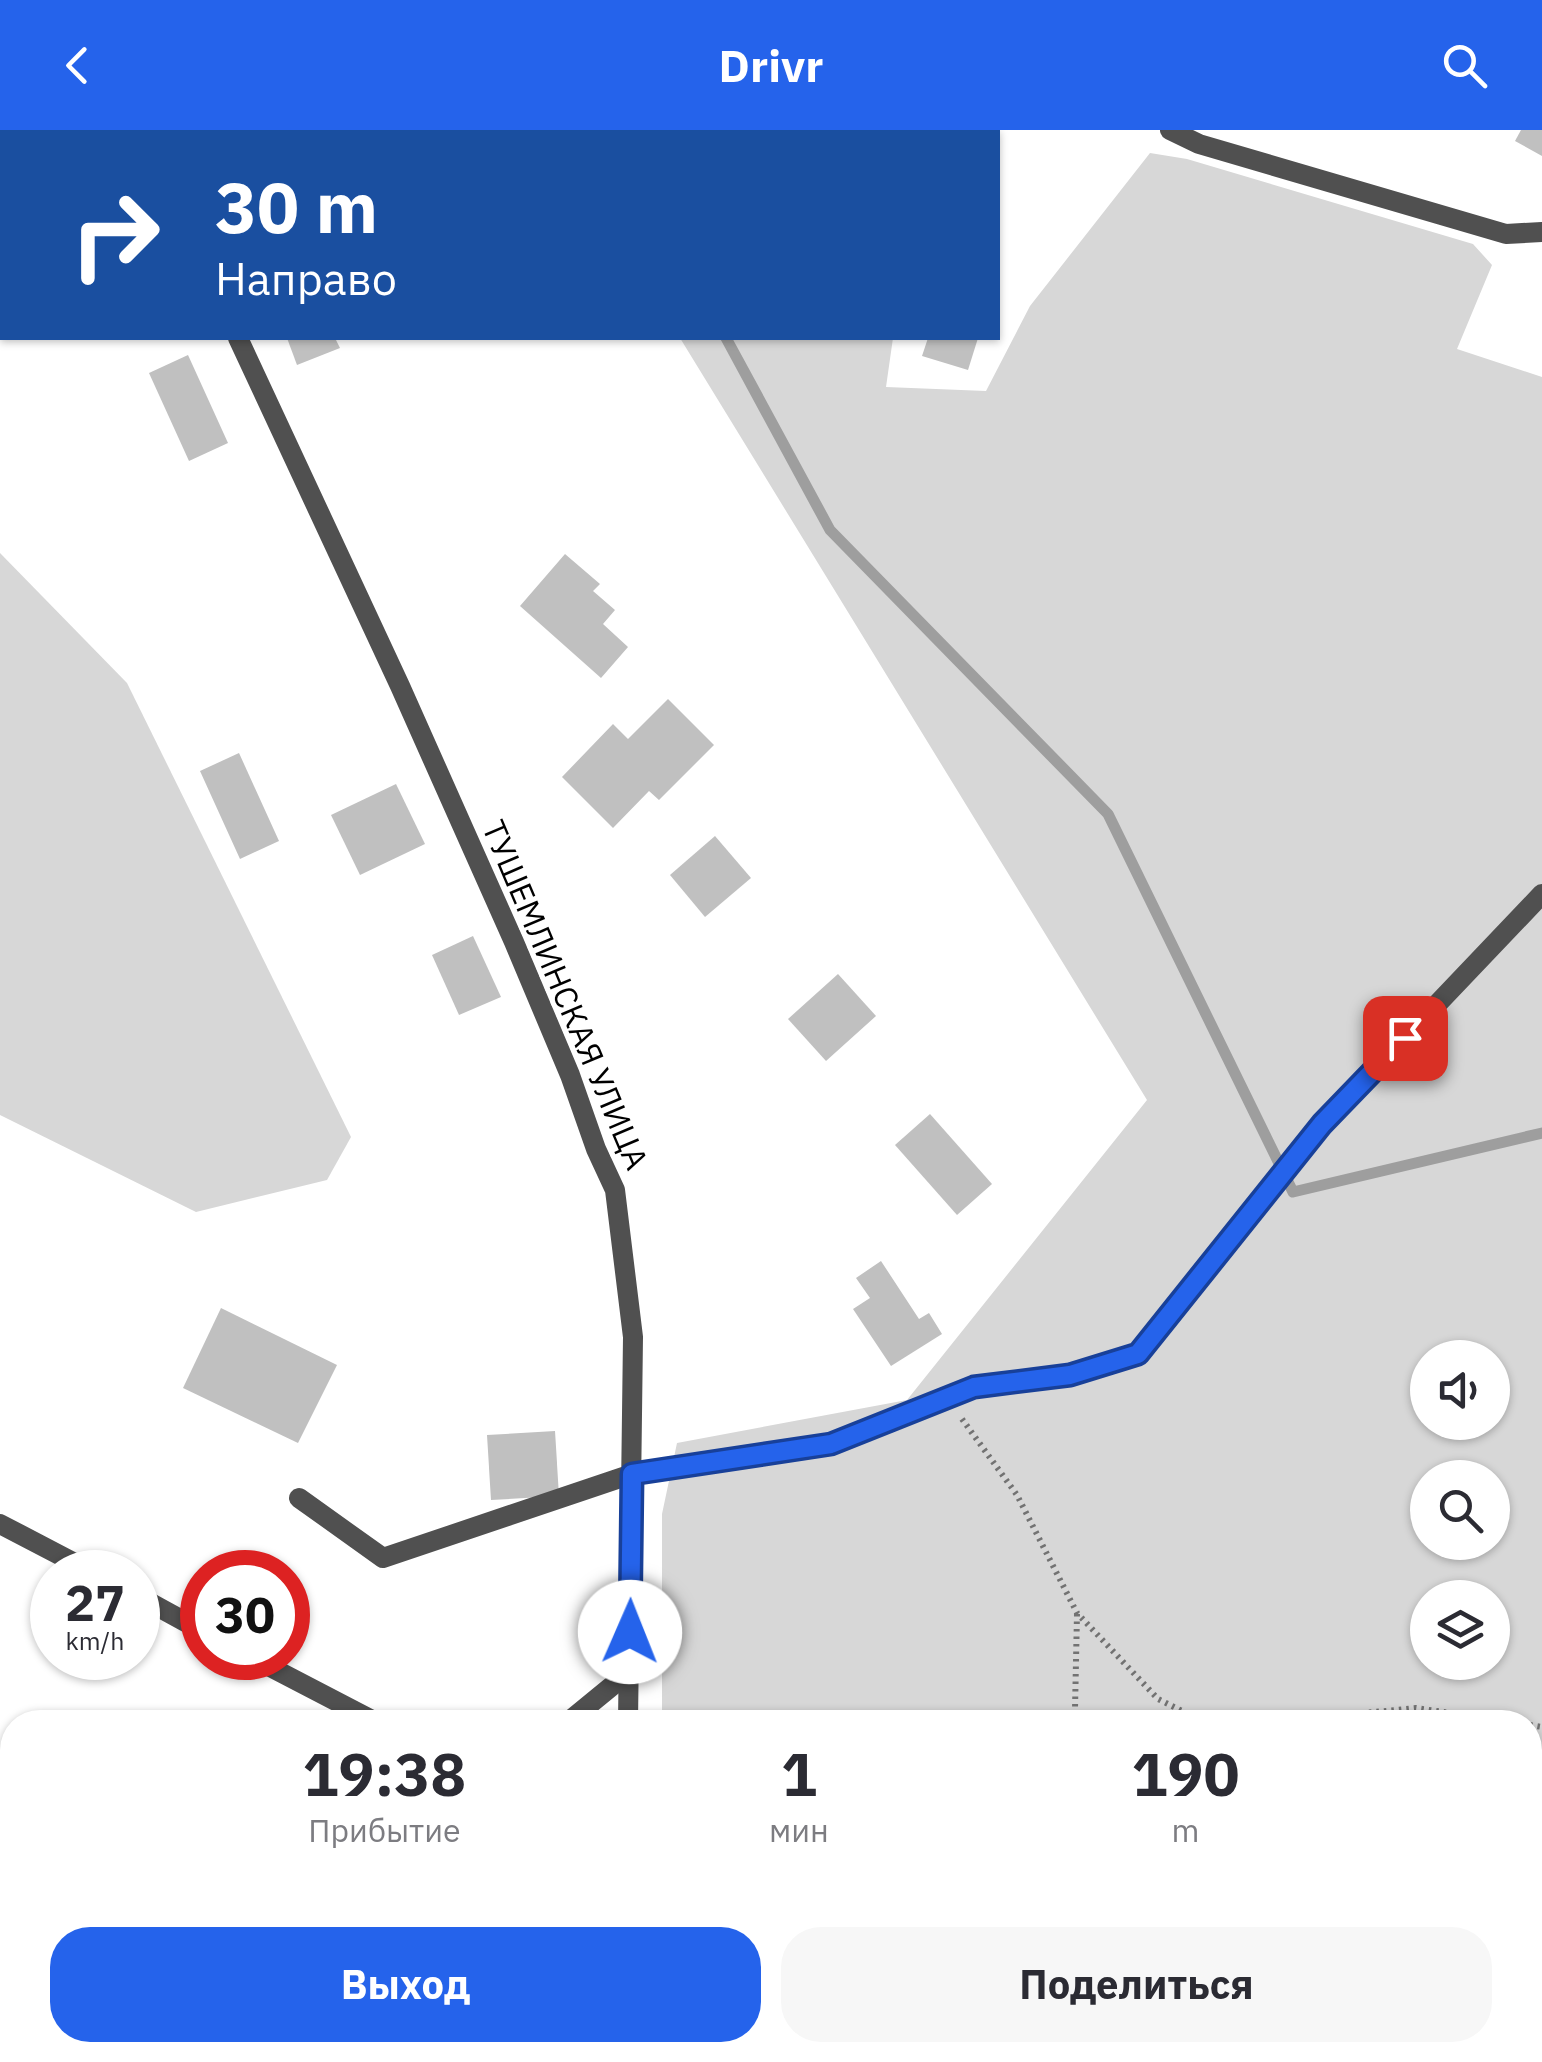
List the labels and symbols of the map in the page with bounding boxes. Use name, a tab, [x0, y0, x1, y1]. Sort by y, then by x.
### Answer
street label: ТУШЕМЛИНСКАЯ УЛИЦА	[473, 814, 659, 1176]
pin	[1363, 996, 1448, 1081]
speed limit sign: 30	[180, 1550, 310, 1680]
position arrow	[578, 1580, 682, 1684]

